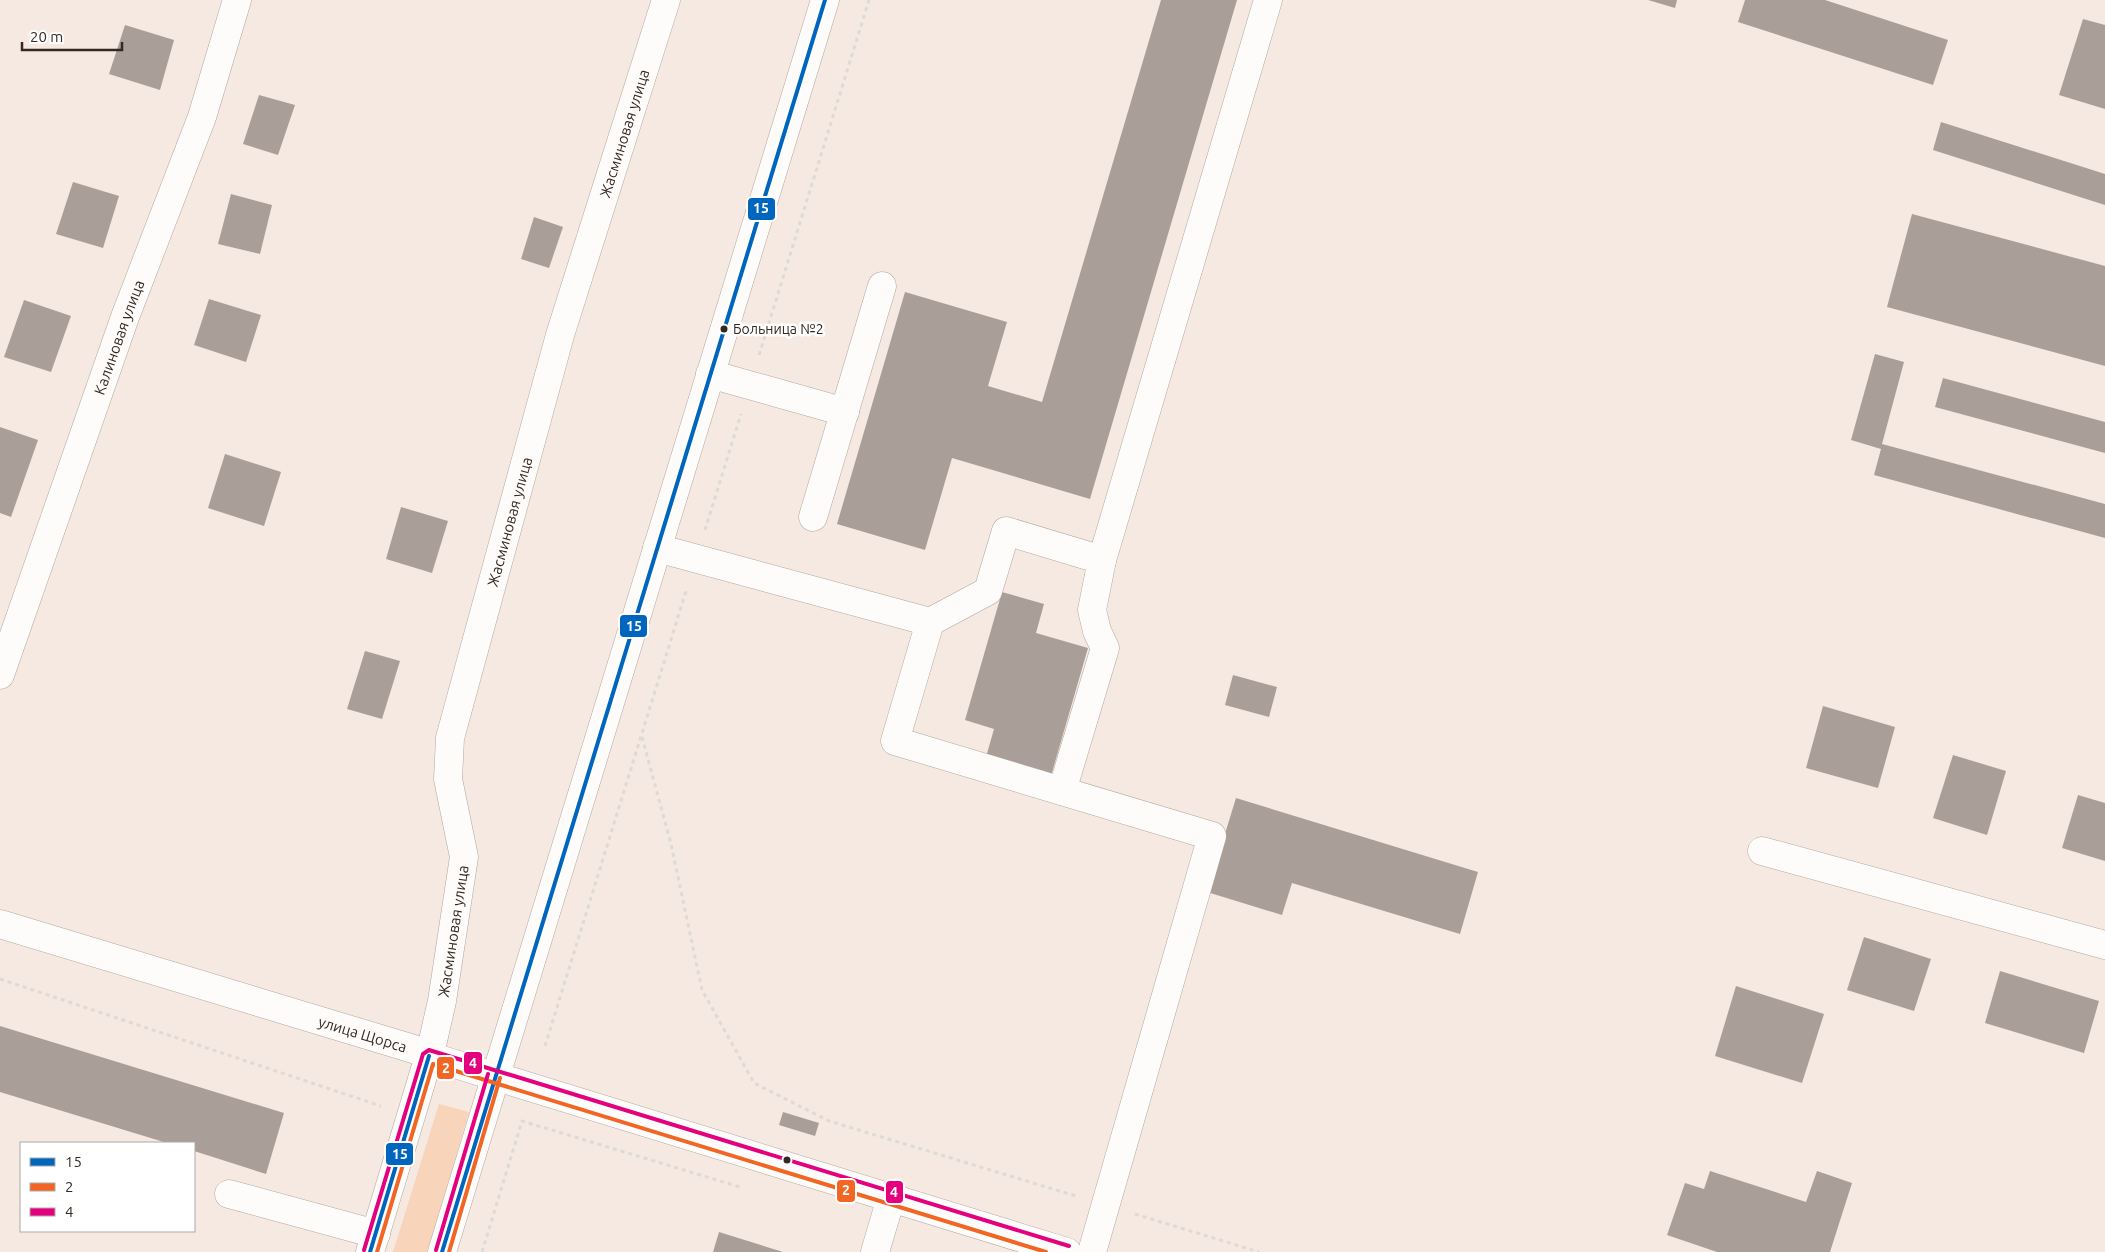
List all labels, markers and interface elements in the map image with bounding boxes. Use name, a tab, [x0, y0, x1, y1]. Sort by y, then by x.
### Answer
scale bar	[22, 20, 122, 52]
text: 20 m	[30, 28, 63, 45]
street label: Жасминовая улица	[596, 67, 652, 200]
line badge: 15	[747, 197, 776, 221]
text: 15	[753, 200, 769, 216]
street label: Калиновая улица	[90, 277, 147, 397]
place label: Больница №2	[733, 321, 824, 337]
marker: Больница №2	[719, 324, 729, 334]
street label: Жасминовая улица	[483, 455, 535, 588]
line badge: 15	[619, 614, 648, 638]
text: 15	[626, 618, 642, 634]
street label: Жасминовая улица	[434, 864, 471, 998]
street label: улица Щорса	[316, 1012, 409, 1055]
line badge: 4	[463, 1051, 483, 1075]
text: 4	[469, 1055, 477, 1071]
line badge: 2	[436, 1056, 455, 1080]
text: 2	[442, 1060, 450, 1076]
legend	[20, 1142, 195, 1232]
line badge: 15	[385, 1142, 414, 1166]
text: 15	[392, 1146, 408, 1162]
text: 15	[65, 1153, 82, 1170]
unlabelled marker	[782, 1155, 792, 1165]
text: 2	[65, 1178, 73, 1195]
line badge: 2	[836, 1179, 856, 1203]
line badge: 4	[885, 1180, 904, 1204]
text: 2	[842, 1182, 850, 1198]
text: 4	[890, 1184, 898, 1200]
text: 4	[65, 1203, 73, 1220]

